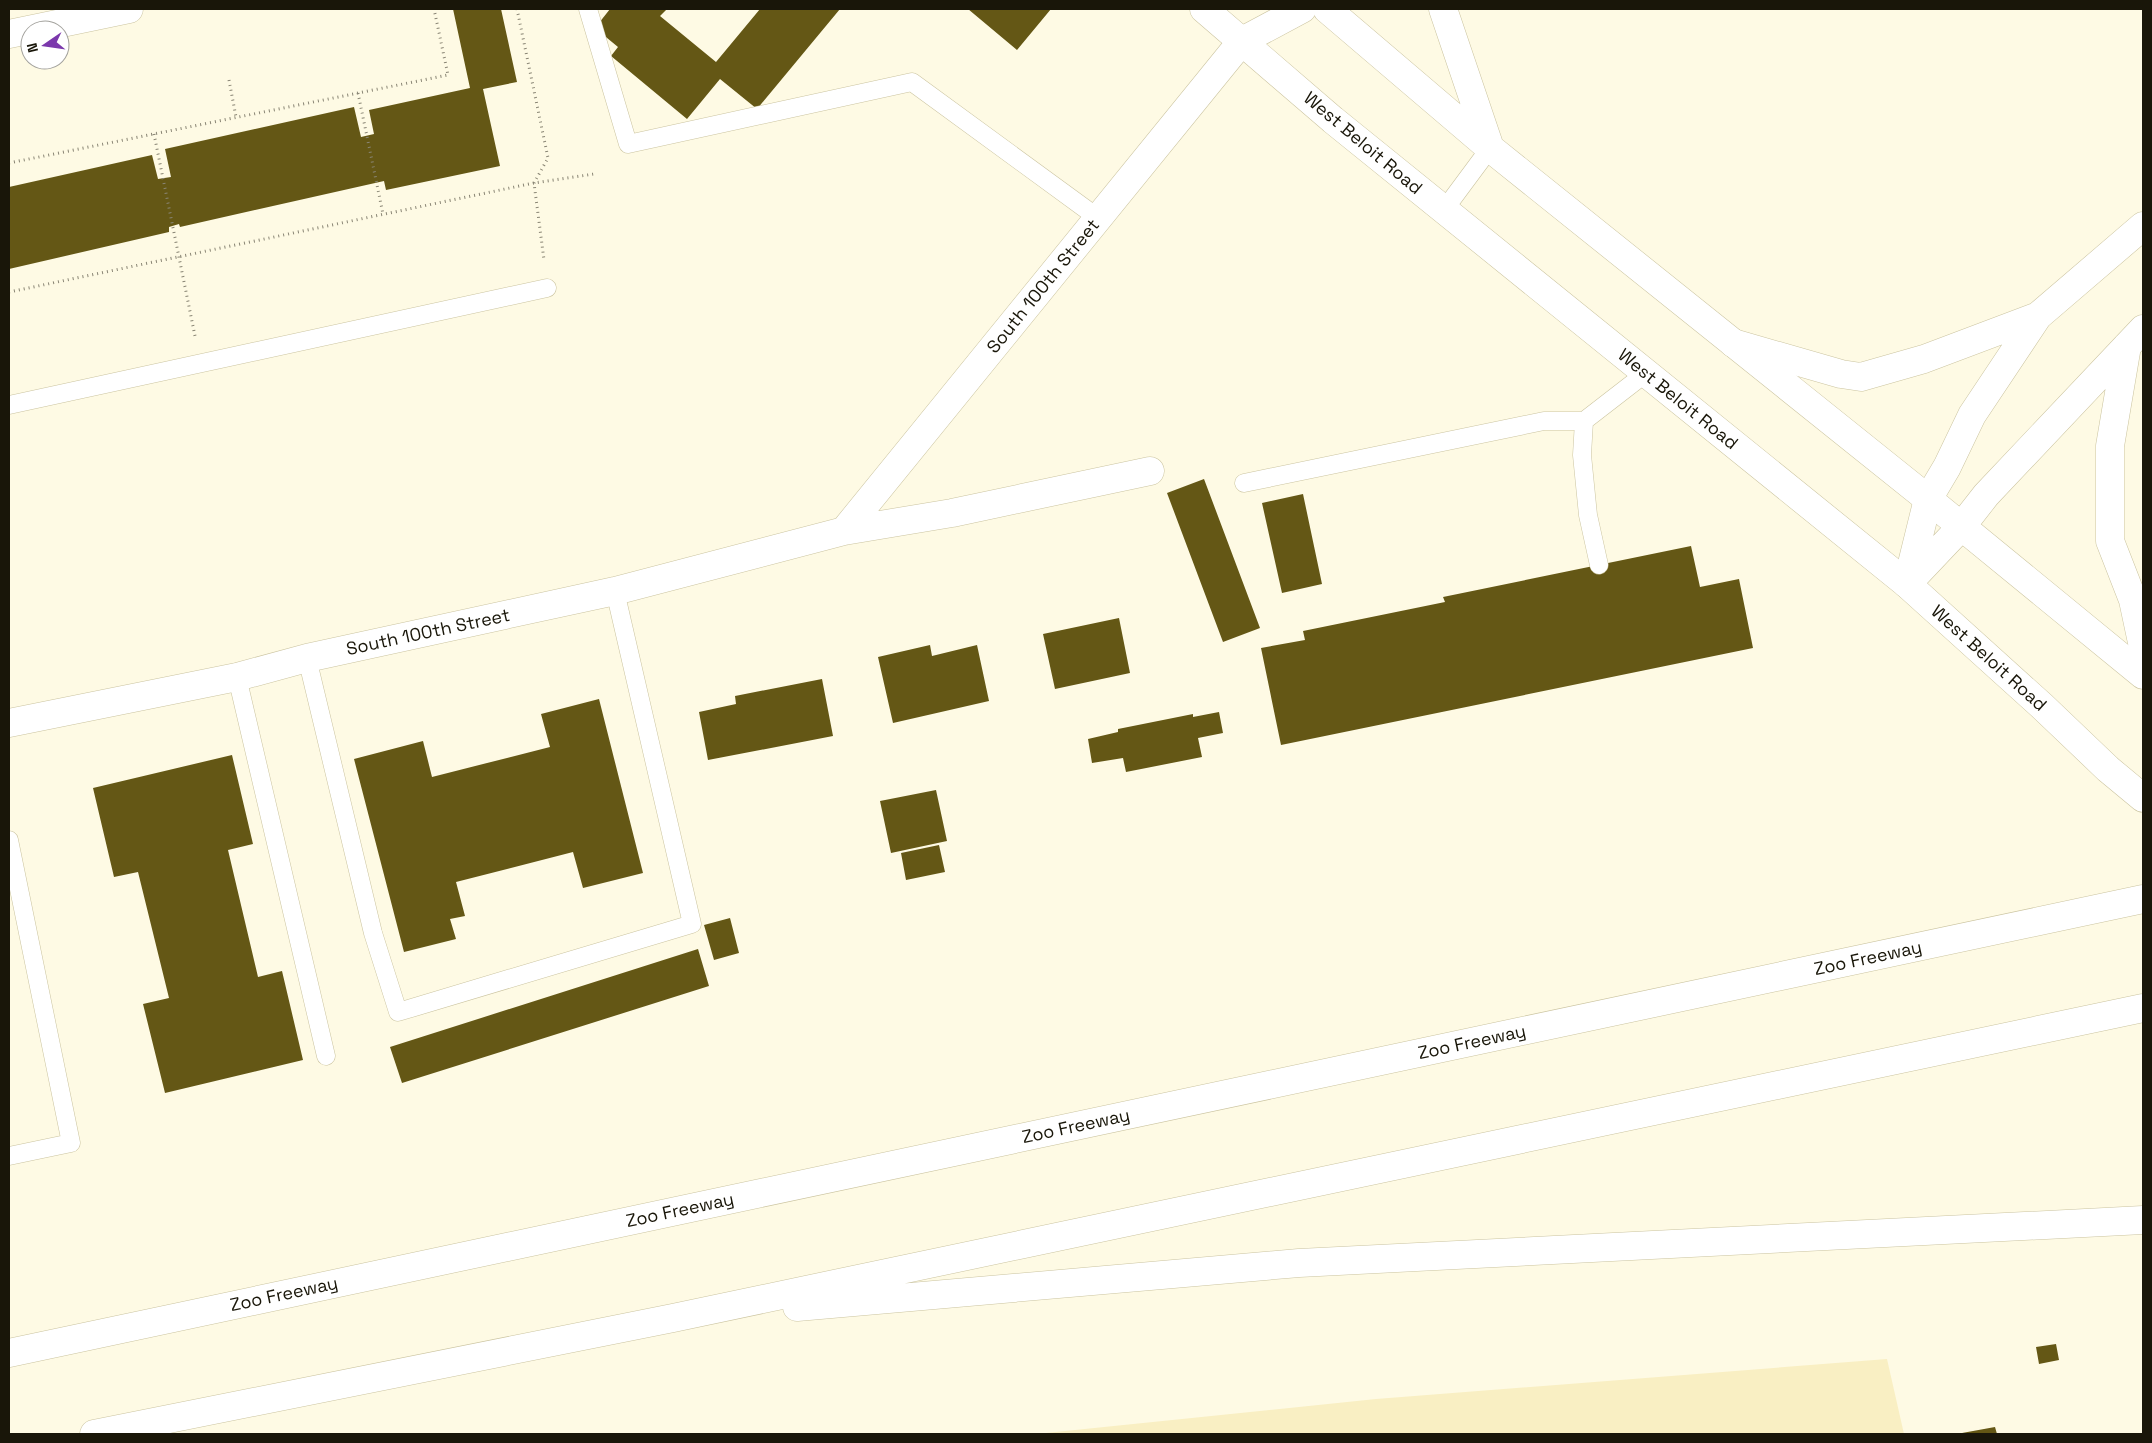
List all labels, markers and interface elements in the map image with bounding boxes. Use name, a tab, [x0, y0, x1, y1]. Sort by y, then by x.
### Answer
north arrow	[20, 20, 70, 70]
text: N	[23, 41, 42, 55]
street label: West Beloit Road	[1299, 86, 1427, 199]
street label: South 100th Street	[981, 214, 1104, 358]
street label: West Beloit Road	[1614, 343, 1743, 454]
street label: West Beloit Road	[1927, 600, 2052, 716]
street label: South 100th Street	[344, 603, 512, 660]
street label: Zoo Freeway	[1812, 935, 1924, 980]
street label: Zoo Freeway	[1416, 1019, 1528, 1064]
street label: Zoo Freeway	[1020, 1103, 1132, 1148]
street label: Zoo Freeway	[624, 1187, 736, 1232]
street label: Zoo Freeway	[228, 1271, 340, 1316]

